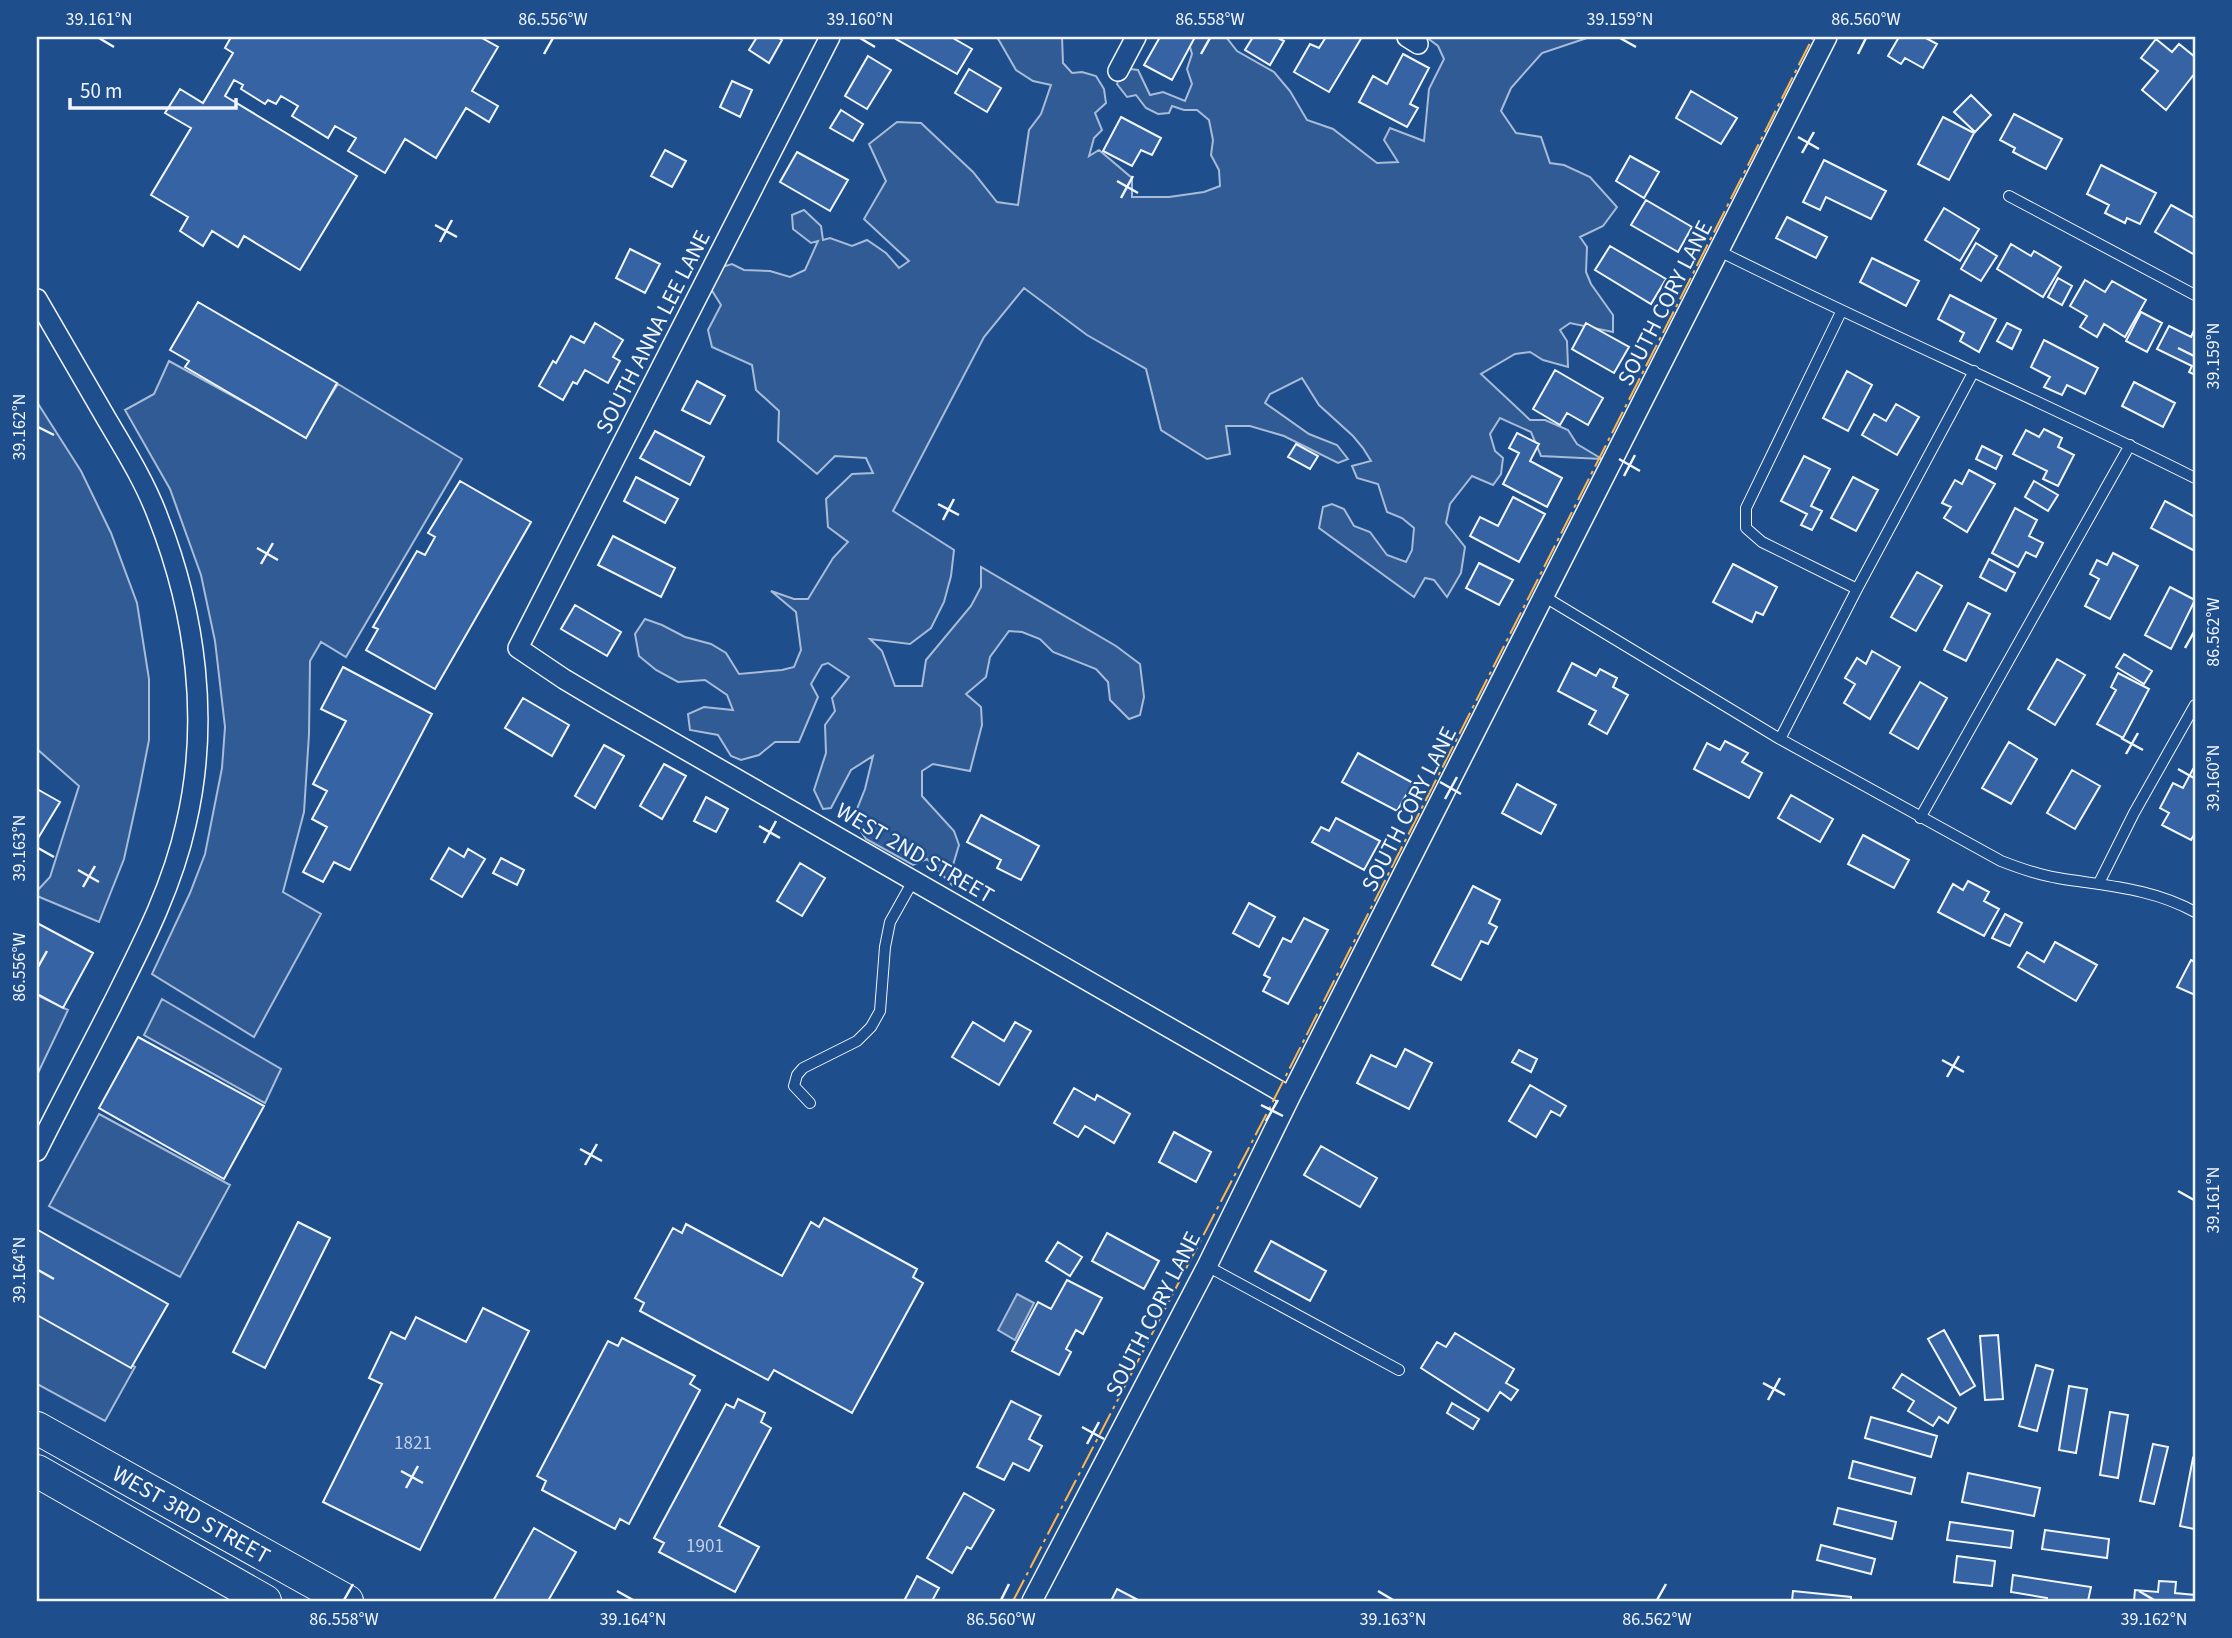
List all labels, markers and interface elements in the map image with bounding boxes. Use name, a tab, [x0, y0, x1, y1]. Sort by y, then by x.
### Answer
text: 39.161°N	[66, 7, 132, 32]
text: 86.556°W	[518, 7, 588, 32]
text: 39.160°N	[827, 7, 893, 32]
text: 86.558°W	[1175, 7, 1245, 32]
text: 39.159°N	[1587, 7, 1653, 32]
text: 86.560°W	[1831, 7, 1901, 32]
scale bar	[70, 66, 236, 110]
text: 50 m	[80, 76, 122, 106]
street label: SOUTH CORY LANE	[1609, 215, 1721, 391]
street label: SOUTH ANNA LEE LANE	[587, 225, 719, 439]
text: 39.159°N	[2201, 323, 2226, 389]
text: 39.162°N	[7, 394, 32, 460]
text: 86.562°W	[2201, 597, 2226, 667]
street label: SOUTH CORY LANE	[1353, 721, 1465, 897]
text: 39.160°N	[2201, 745, 2226, 811]
street label: WEST 2ND STREET	[830, 794, 1000, 912]
text: 39.163°N	[7, 815, 32, 881]
text: 86.556°W	[7, 932, 32, 1002]
text: 39.161°N	[2201, 1167, 2226, 1233]
street label: SOUTH CORY LANE	[1097, 1226, 1209, 1402]
text: 39.164°N	[7, 1237, 32, 1303]
house number: 1821	[394, 1430, 432, 1457]
street label: WEST 3RD STREET	[107, 1457, 276, 1572]
house number: 1901	[686, 1533, 724, 1560]
text: 86.558°W	[309, 1607, 379, 1632]
text: 39.164°N	[600, 1607, 666, 1632]
text: 86.560°W	[966, 1607, 1036, 1632]
text: 39.163°N	[1360, 1607, 1426, 1632]
text: 86.562°W	[1622, 1607, 1692, 1632]
text: 39.162°N	[2121, 1607, 2187, 1632]

